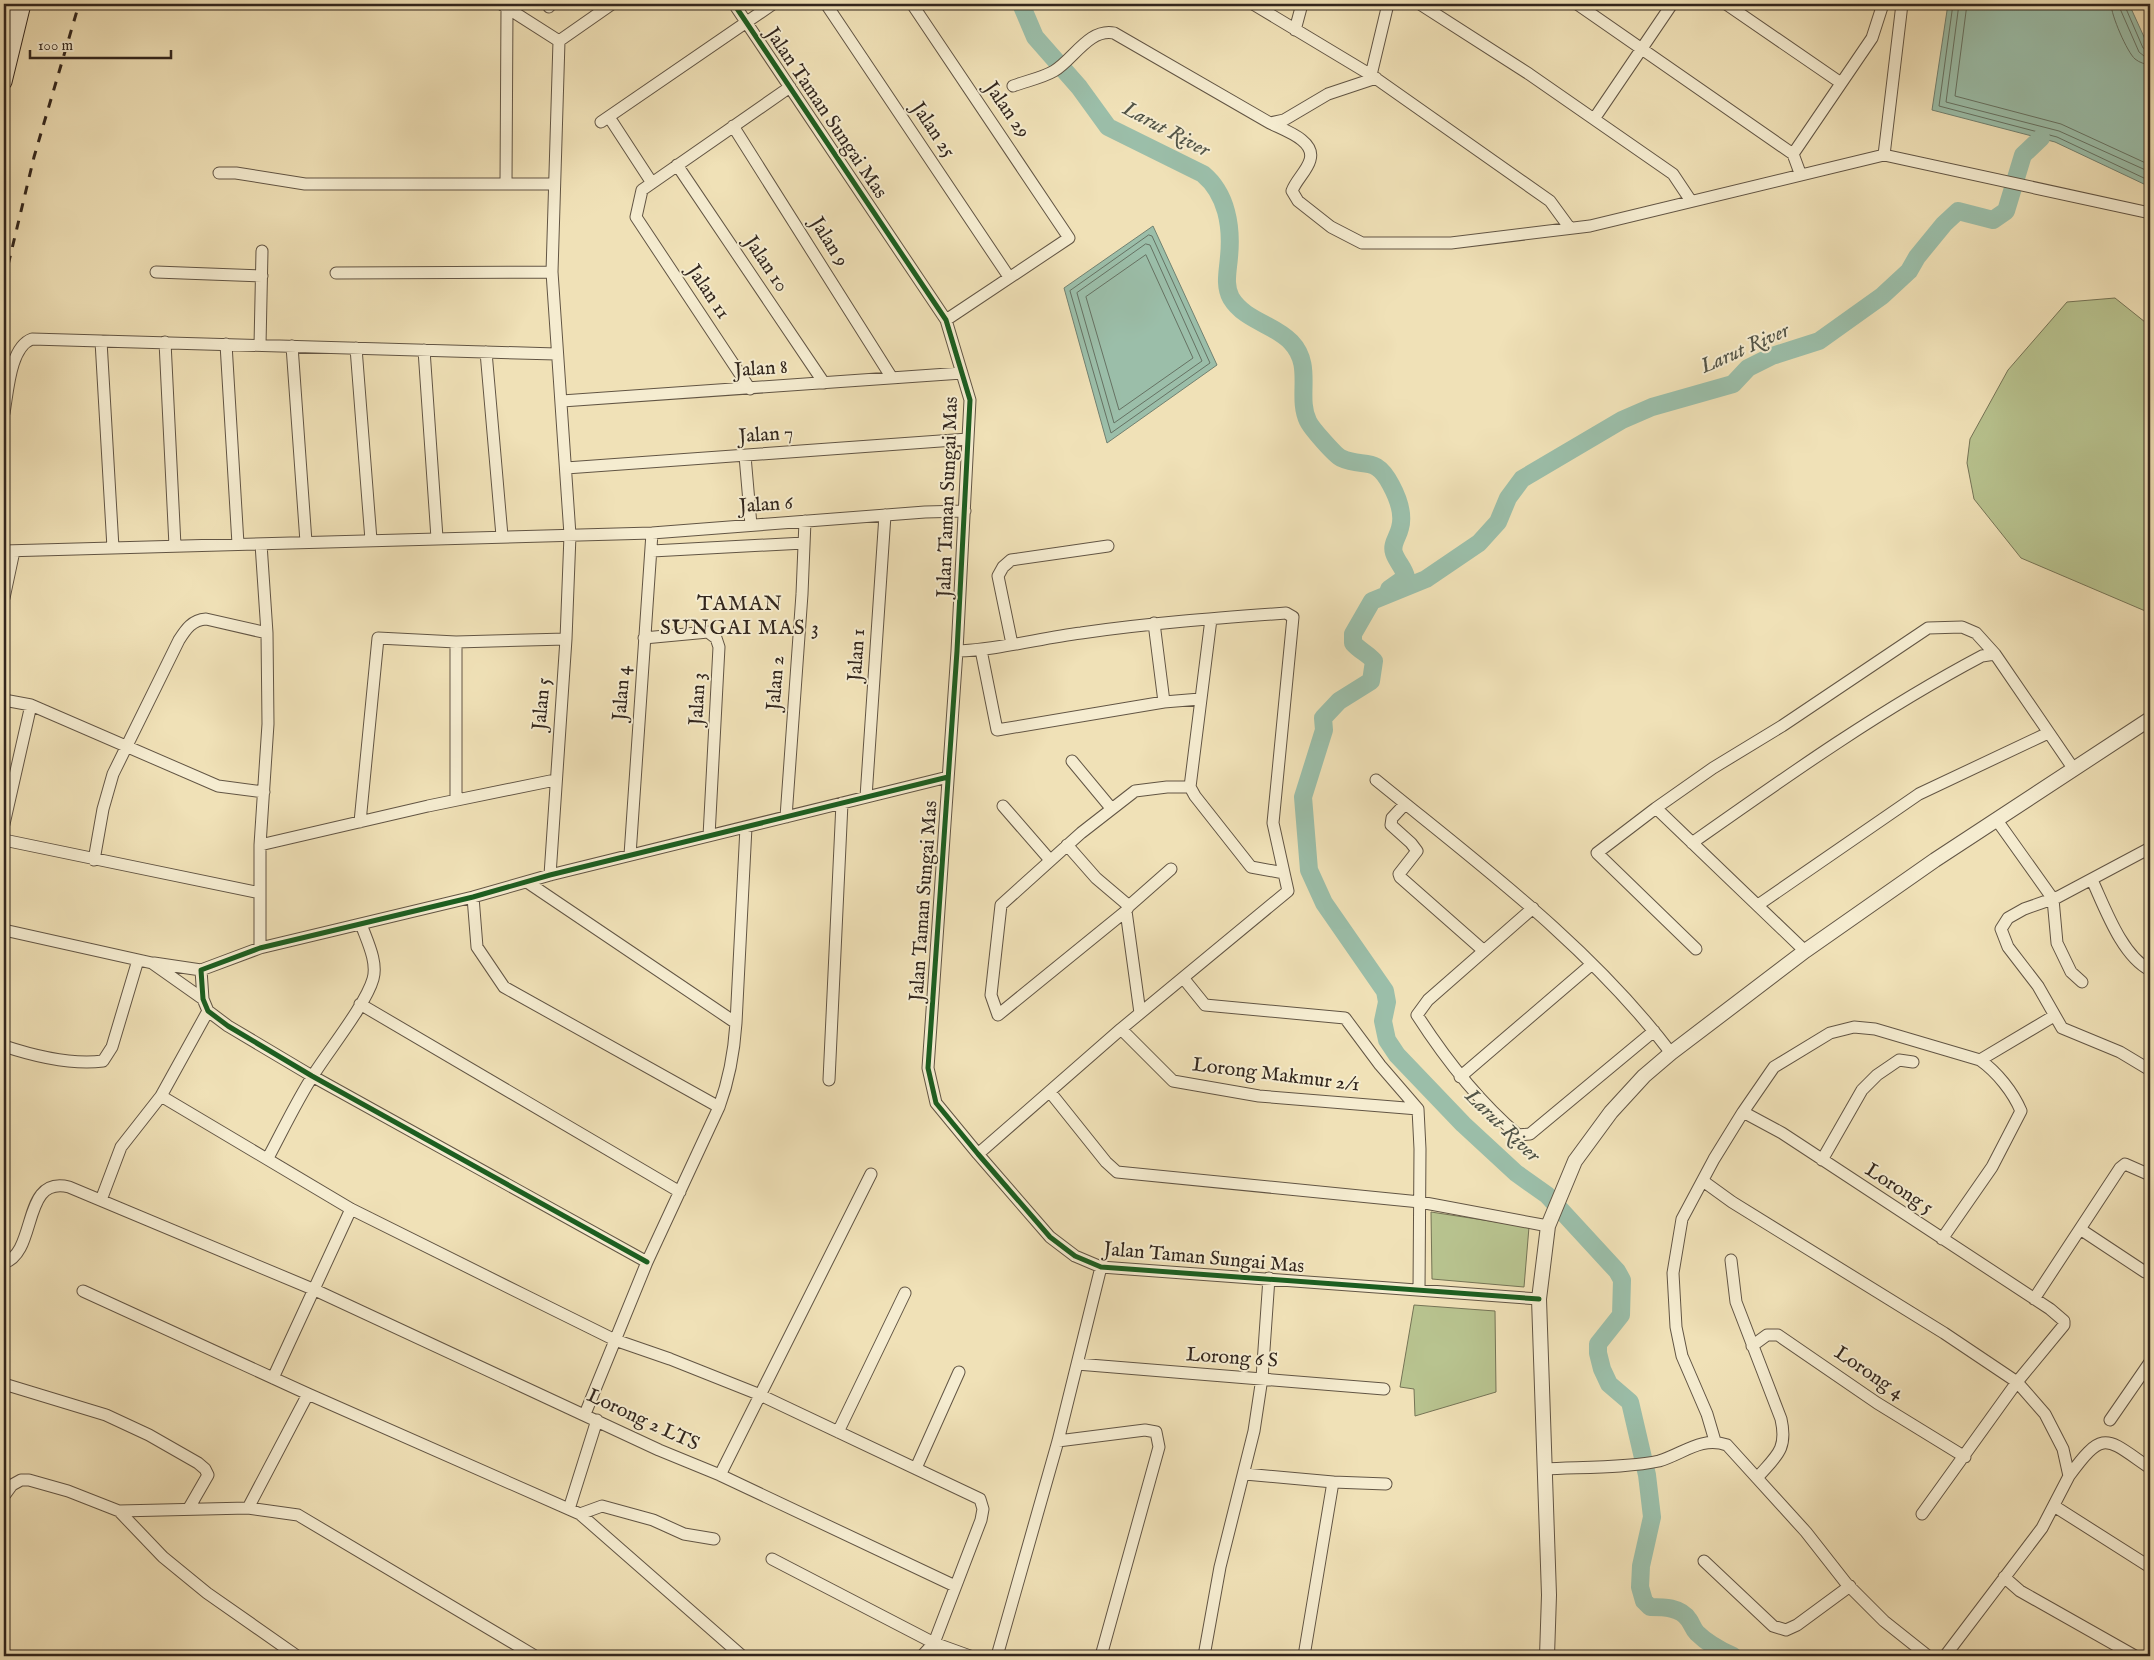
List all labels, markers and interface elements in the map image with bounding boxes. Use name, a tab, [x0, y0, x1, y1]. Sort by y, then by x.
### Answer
street label: Jalan Taman Sungai Mas	[758, 21, 893, 203]
scale bar	[30, 28, 171, 60]
text: 100 m	[38, 36, 74, 55]
street label: Jalan 29	[977, 75, 1035, 143]
water label: Larut River	[1117, 95, 1215, 165]
street label: Jalan 25	[904, 96, 961, 163]
street label: Jalan 9	[803, 211, 854, 272]
street label: Jalan 10	[737, 229, 794, 297]
street label: Jalan 11	[680, 258, 735, 324]
water label: Larut River	[1695, 317, 1795, 381]
street label: Jalan 8	[732, 355, 788, 383]
street label: Jalan Taman Sungai Mas	[932, 396, 964, 600]
street label: Jalan 7	[736, 421, 794, 450]
street label: Jalan 6	[736, 491, 794, 519]
district label: TAMAN SUNGAI MAS 3	[660, 591, 820, 642]
street label: Jalan 1	[843, 628, 871, 684]
street label: Jalan 2	[761, 655, 790, 713]
street label: Jalan 4	[607, 664, 636, 723]
street label: Jalan 3	[684, 672, 712, 728]
street label: Jalan 5	[527, 677, 557, 733]
street label: Jalan Taman Sungai Mas	[904, 800, 943, 1004]
street label: Lorong Makmur 2/1	[1191, 1052, 1361, 1098]
water label: Larut River	[1458, 1083, 1546, 1169]
street label: Lorong 5	[1860, 1158, 1938, 1220]
street label: Jalan Taman Sungai Mas	[1101, 1237, 1305, 1279]
street label: Lorong 4	[1829, 1341, 1909, 1406]
street label: Lorong 6 S	[1185, 1342, 1279, 1374]
street label: Lorong 2 LTS	[583, 1383, 703, 1457]

